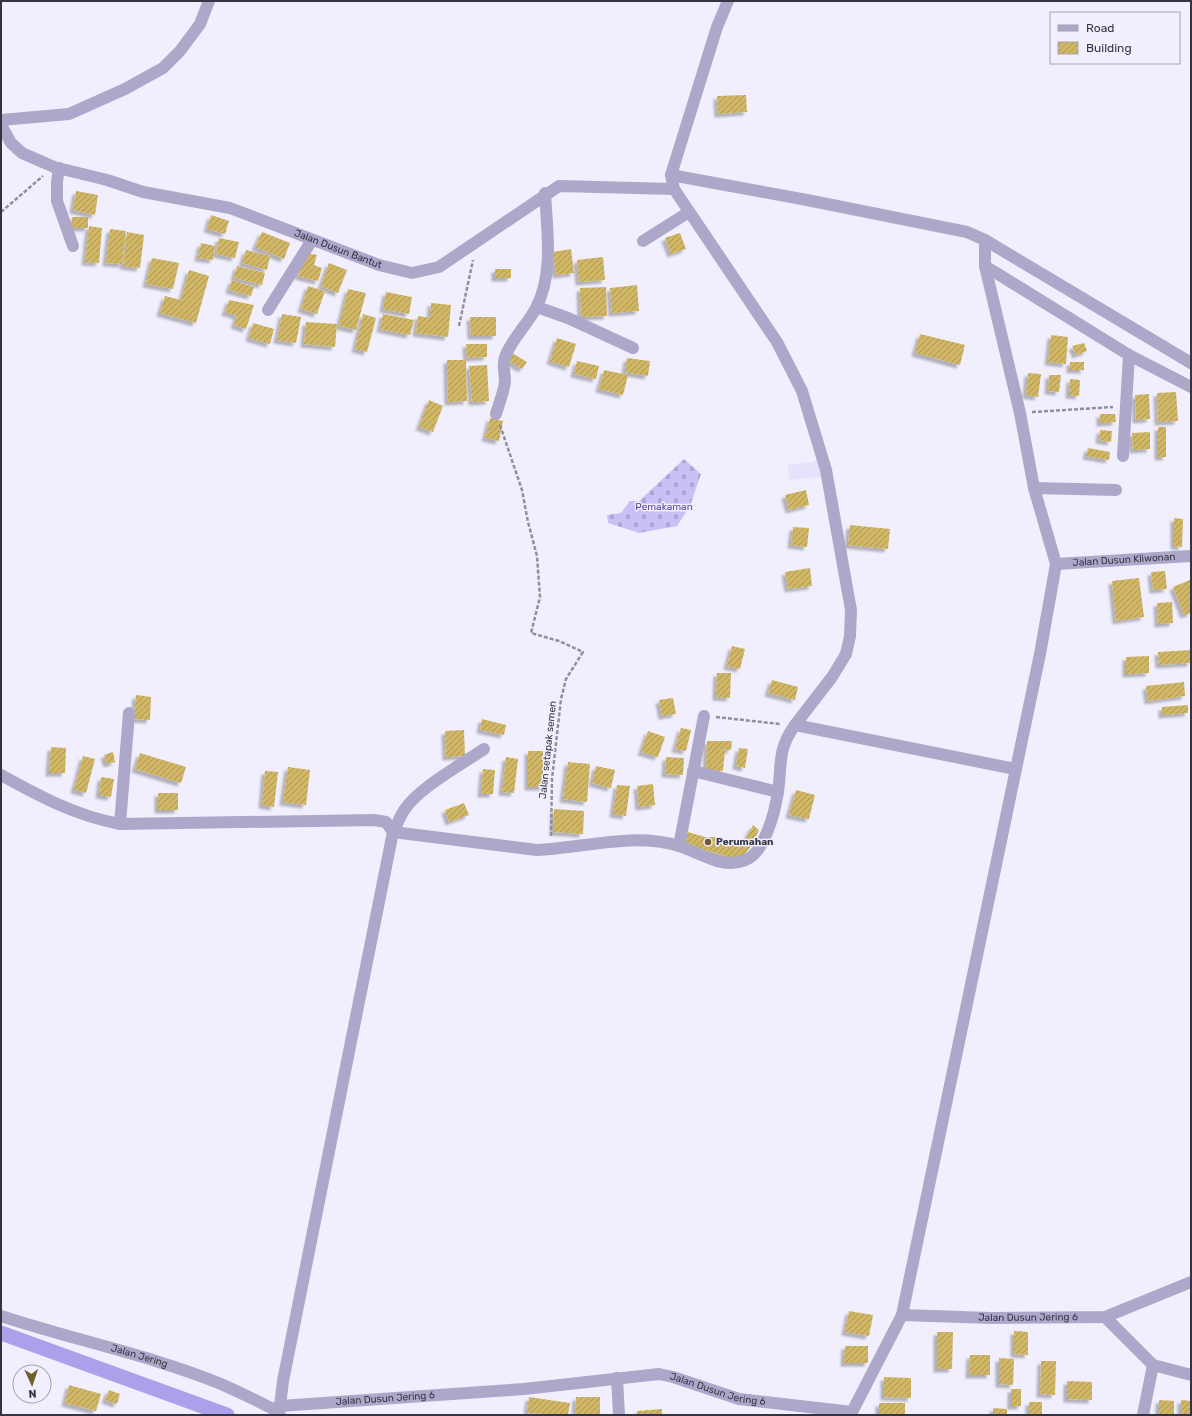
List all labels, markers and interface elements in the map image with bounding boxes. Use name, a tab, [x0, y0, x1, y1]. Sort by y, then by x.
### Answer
legend	[1050, 12, 1180, 64]
text: Road	[1086, 21, 1114, 35]
text: Building	[1086, 41, 1132, 55]
street label: Jalan Dusun Bantut	[292, 227, 383, 271]
park label: Pemakaman	[635, 501, 693, 513]
street label: Jalan Dusun Kliwonan	[1072, 551, 1176, 569]
street label: Jalan setapak semen	[537, 700, 559, 800]
place label: Perumahan	[716, 836, 773, 848]
marker: Perumahan	[703, 837, 713, 847]
street label: Jalan Dusun Jering 6	[978, 1311, 1078, 1324]
street label: Jalan Jering	[110, 1342, 169, 1370]
north arrow	[12, 1364, 52, 1404]
street label: Jalan Dusun Jering 6	[669, 1370, 766, 1408]
text: N	[28, 1387, 37, 1400]
street label: Jalan Dusun Jering 6	[335, 1389, 435, 1408]

